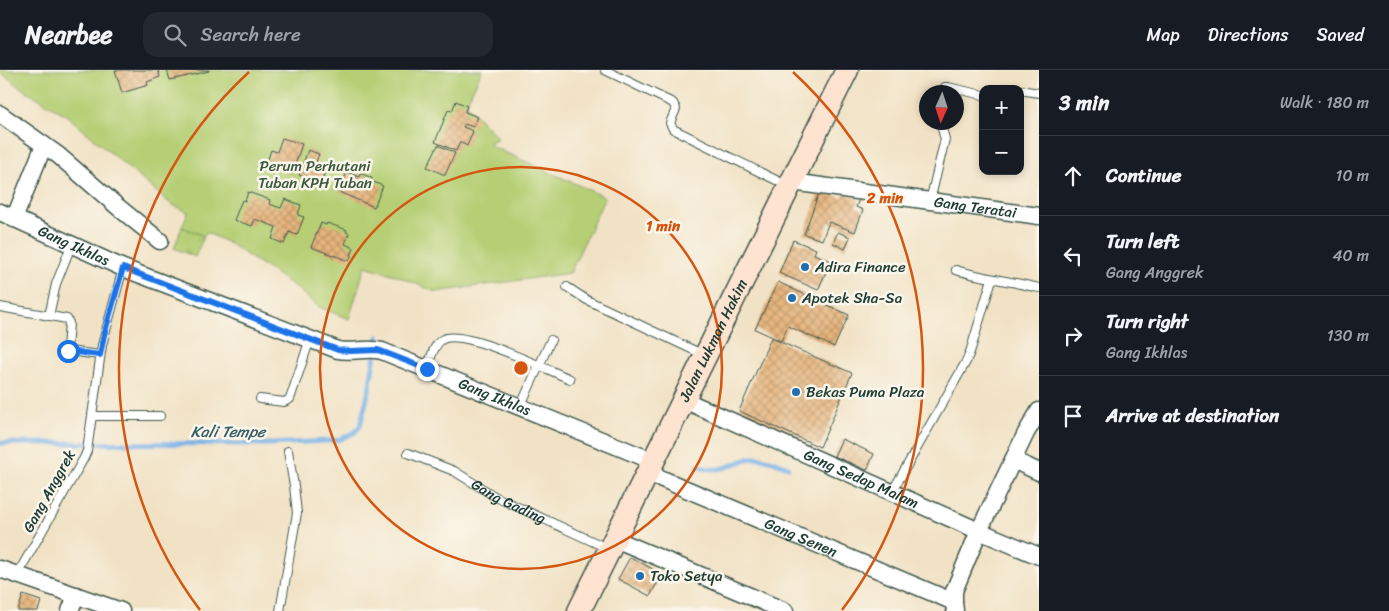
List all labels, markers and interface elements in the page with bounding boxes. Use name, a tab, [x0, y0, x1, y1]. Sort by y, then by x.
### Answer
search box	[143, 12, 493, 57]
text: Nearbee	[25, 14, 113, 56]
text: Search here	[201, 18, 301, 51]
text: Map	[1147, 19, 1180, 51]
text: Directions	[1208, 19, 1289, 51]
text: Saved	[1317, 19, 1364, 51]
icon: search	[161, 21, 189, 49]
text: 3 min	[1059, 84, 1109, 122]
north arrow	[919, 85, 964, 130]
map controls	[979, 85, 1024, 175]
button: +	[979, 85, 1024, 130]
text: Walk · 180 m	[1280, 88, 1369, 117]
button: −	[979, 130, 1024, 175]
park label: Perum Perhutani Tuban KPH Tuban	[258, 153, 372, 196]
text: Continue	[1106, 159, 1182, 192]
text: 10 m	[1336, 161, 1369, 190]
icon: ahead	[1059, 162, 1087, 190]
text: 2 min	[866, 185, 904, 211]
street label: Gang Teratai	[933, 189, 1019, 226]
text: 1 min	[646, 213, 681, 239]
street label: Gang Ikhlas	[34, 218, 115, 274]
text: Turn left	[1106, 225, 1179, 258]
text: 40 m	[1332, 241, 1369, 270]
icon: left	[1059, 242, 1087, 270]
place label: Adira Finance	[814, 254, 906, 280]
text: Gang Anggrek	[1106, 258, 1204, 287]
marker: Adira Finance	[799, 261, 811, 273]
street label: Jalan Lukman Hakim	[671, 274, 755, 407]
place label: Apotek Sha-Sa	[801, 285, 903, 311]
marker: Apotek Sha-Sa	[786, 292, 798, 304]
text: Turn right	[1106, 305, 1188, 338]
text: 130 m	[1327, 321, 1369, 350]
icon: right	[1059, 322, 1087, 350]
text: Gang Ikhlas	[1106, 338, 1187, 367]
route start	[57, 340, 80, 363]
route end	[416, 358, 439, 381]
centre of rings	[512, 359, 530, 377]
street label: Gang Ikhlas	[454, 370, 536, 423]
place label: Bekas Puma Plaza	[806, 379, 925, 405]
marker: Bekas Puma Plaza	[790, 386, 802, 398]
text: Arrive at destination	[1106, 399, 1279, 432]
icon: arrive	[1059, 402, 1087, 430]
water label: Kali Tempe	[191, 417, 267, 446]
street label: Gang Sedap Malam	[799, 442, 923, 516]
street label: Gang Anggrek	[15, 444, 83, 537]
street label: Gang Gading	[466, 472, 551, 531]
street label: Gang Senen	[760, 511, 842, 564]
place label: Toko Setya	[650, 563, 723, 589]
marker: Toko Setya	[634, 570, 646, 582]

